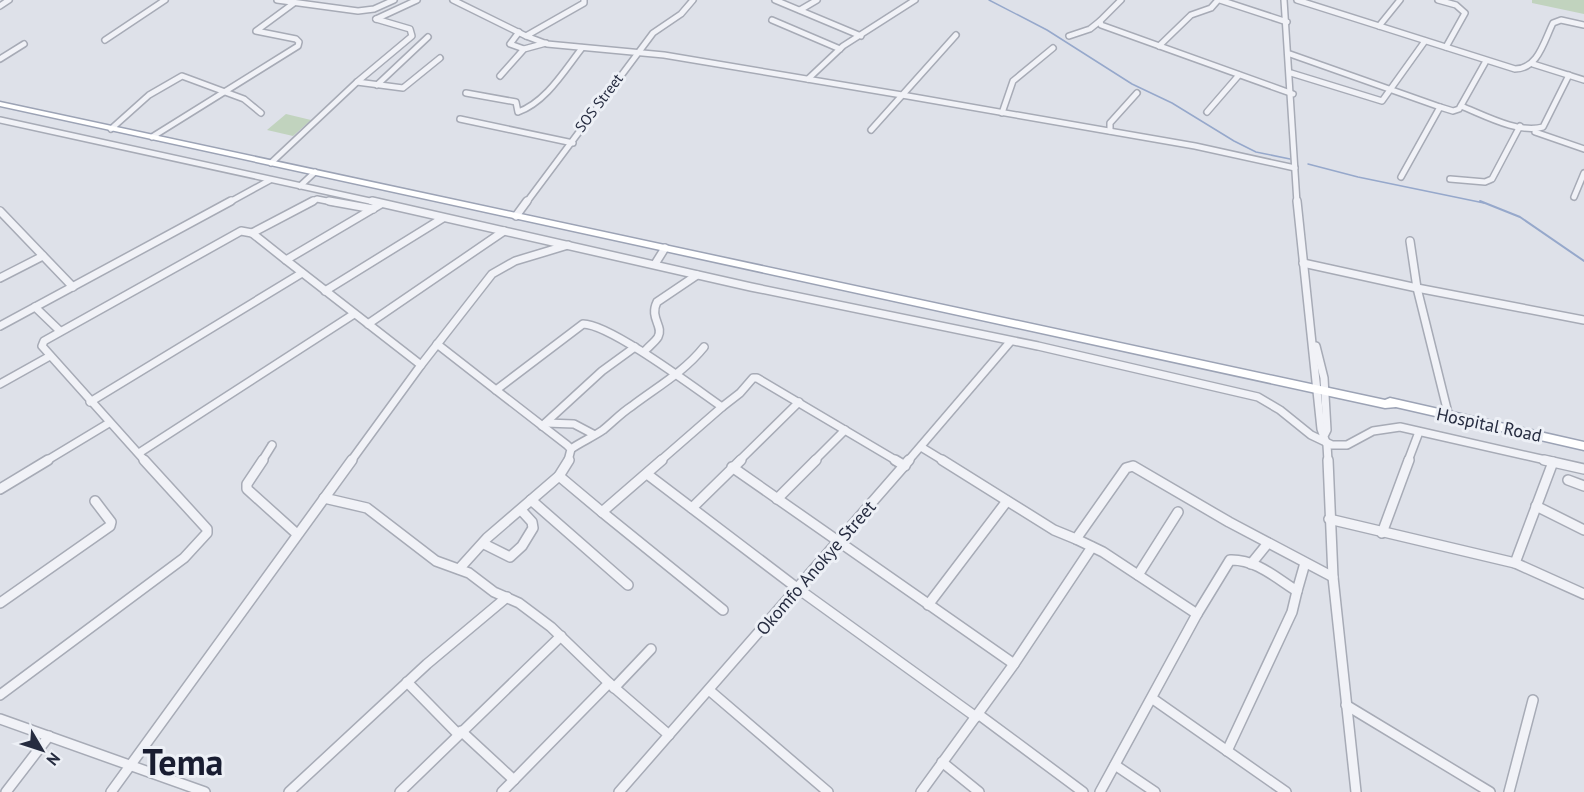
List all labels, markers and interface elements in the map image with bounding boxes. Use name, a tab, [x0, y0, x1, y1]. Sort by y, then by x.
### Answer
street label: SOS Street	[570, 70, 627, 136]
street label: Hospital Road	[1434, 402, 1544, 447]
street label: Okomfo Anokye Street	[751, 496, 880, 640]
north arrow	[12, 720, 72, 780]
district label: Tema	[143, 738, 223, 785]
text: N	[43, 749, 65, 770]

